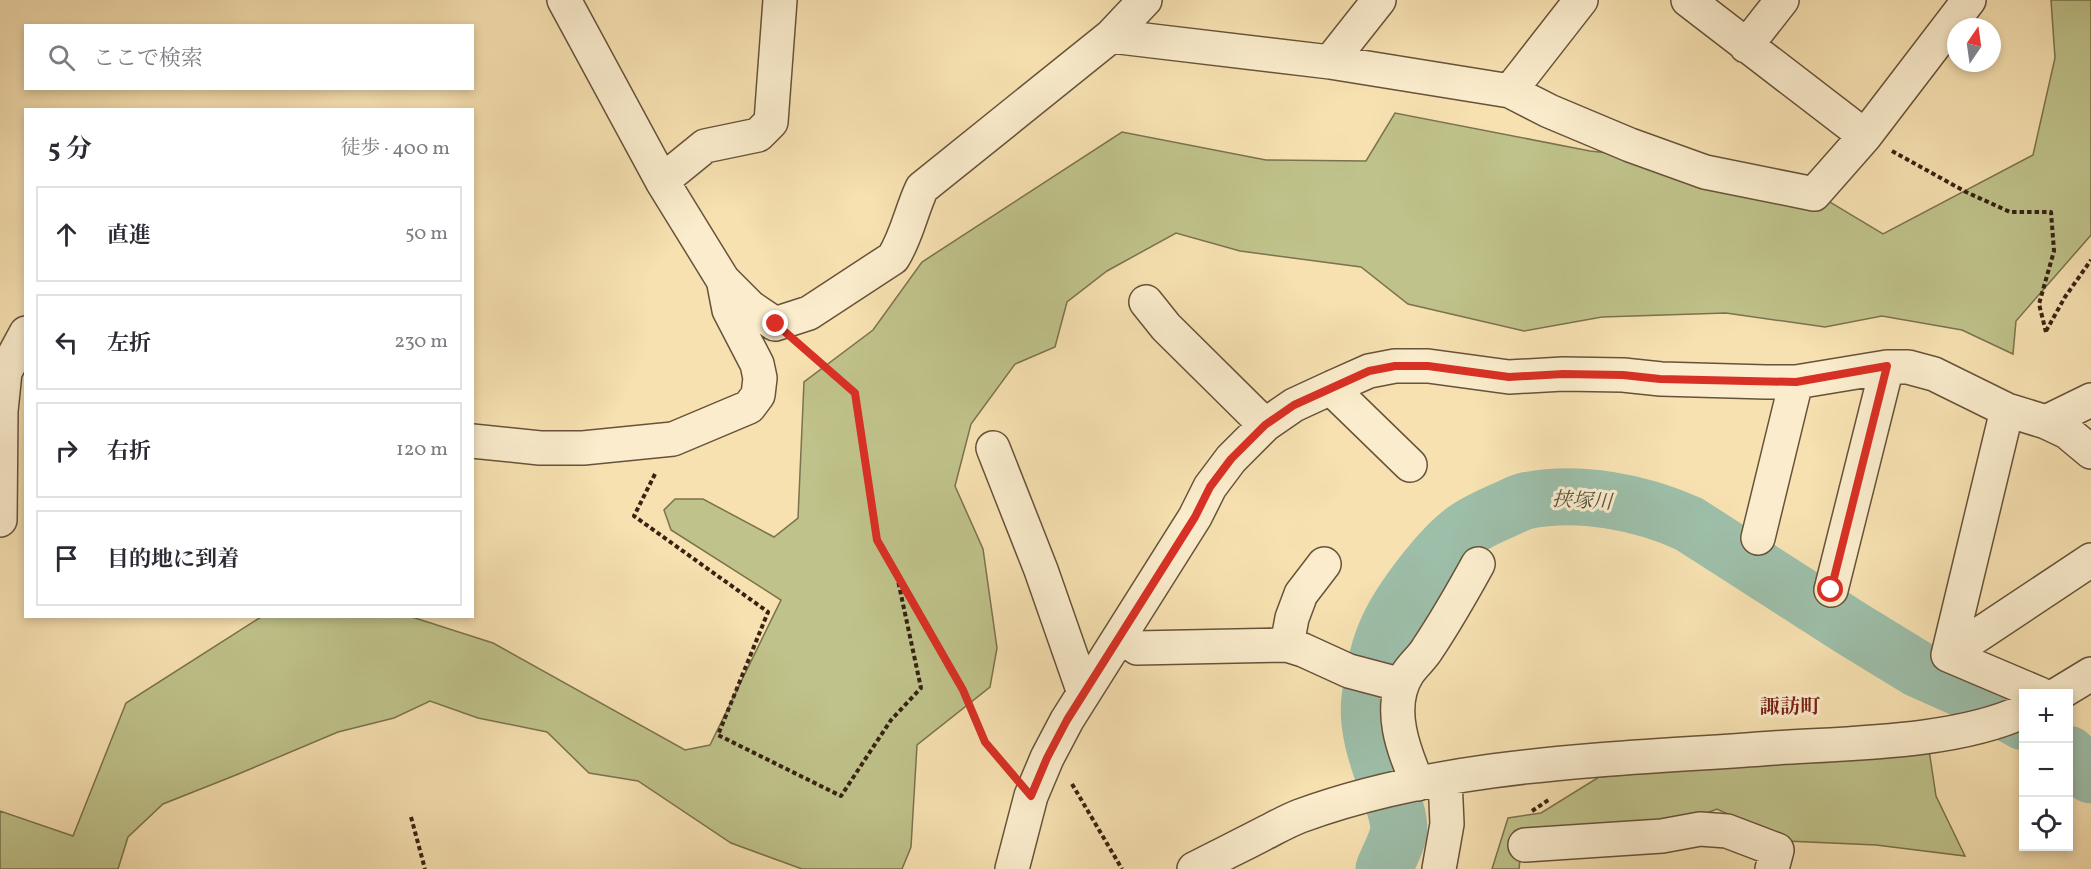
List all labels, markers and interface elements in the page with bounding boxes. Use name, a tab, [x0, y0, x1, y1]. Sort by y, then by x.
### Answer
north arrow	[1947, 18, 2001, 72]
search box	[24, 24, 474, 90]
icon: search	[45, 41, 78, 74]
text: ここで検索	[93, 44, 203, 75]
text: 5 分	[48, 132, 92, 168]
text: 徒歩 · 400 m	[340, 135, 450, 163]
icon: ahead	[50, 218, 83, 251]
text: 50 m	[405, 220, 448, 248]
text: 直進	[107, 221, 151, 252]
route end	[762, 310, 788, 336]
icon: left	[50, 326, 83, 359]
text: 230 m	[394, 328, 448, 356]
text: 左折	[107, 329, 151, 360]
icon: right	[50, 434, 83, 467]
text: 120 m	[396, 436, 448, 464]
text: 右折	[107, 437, 151, 468]
water label: 挟塚川	[1551, 486, 1615, 518]
icon: arrive	[50, 542, 83, 575]
text: 目的地に到着	[107, 545, 239, 576]
route start	[1817, 576, 1843, 602]
map controls	[2019, 689, 2073, 851]
button: +	[2019, 689, 2073, 743]
district label: 諏訪町	[1760, 694, 1821, 722]
button: −	[2019, 743, 2073, 797]
button: locate	[2019, 797, 2073, 851]

